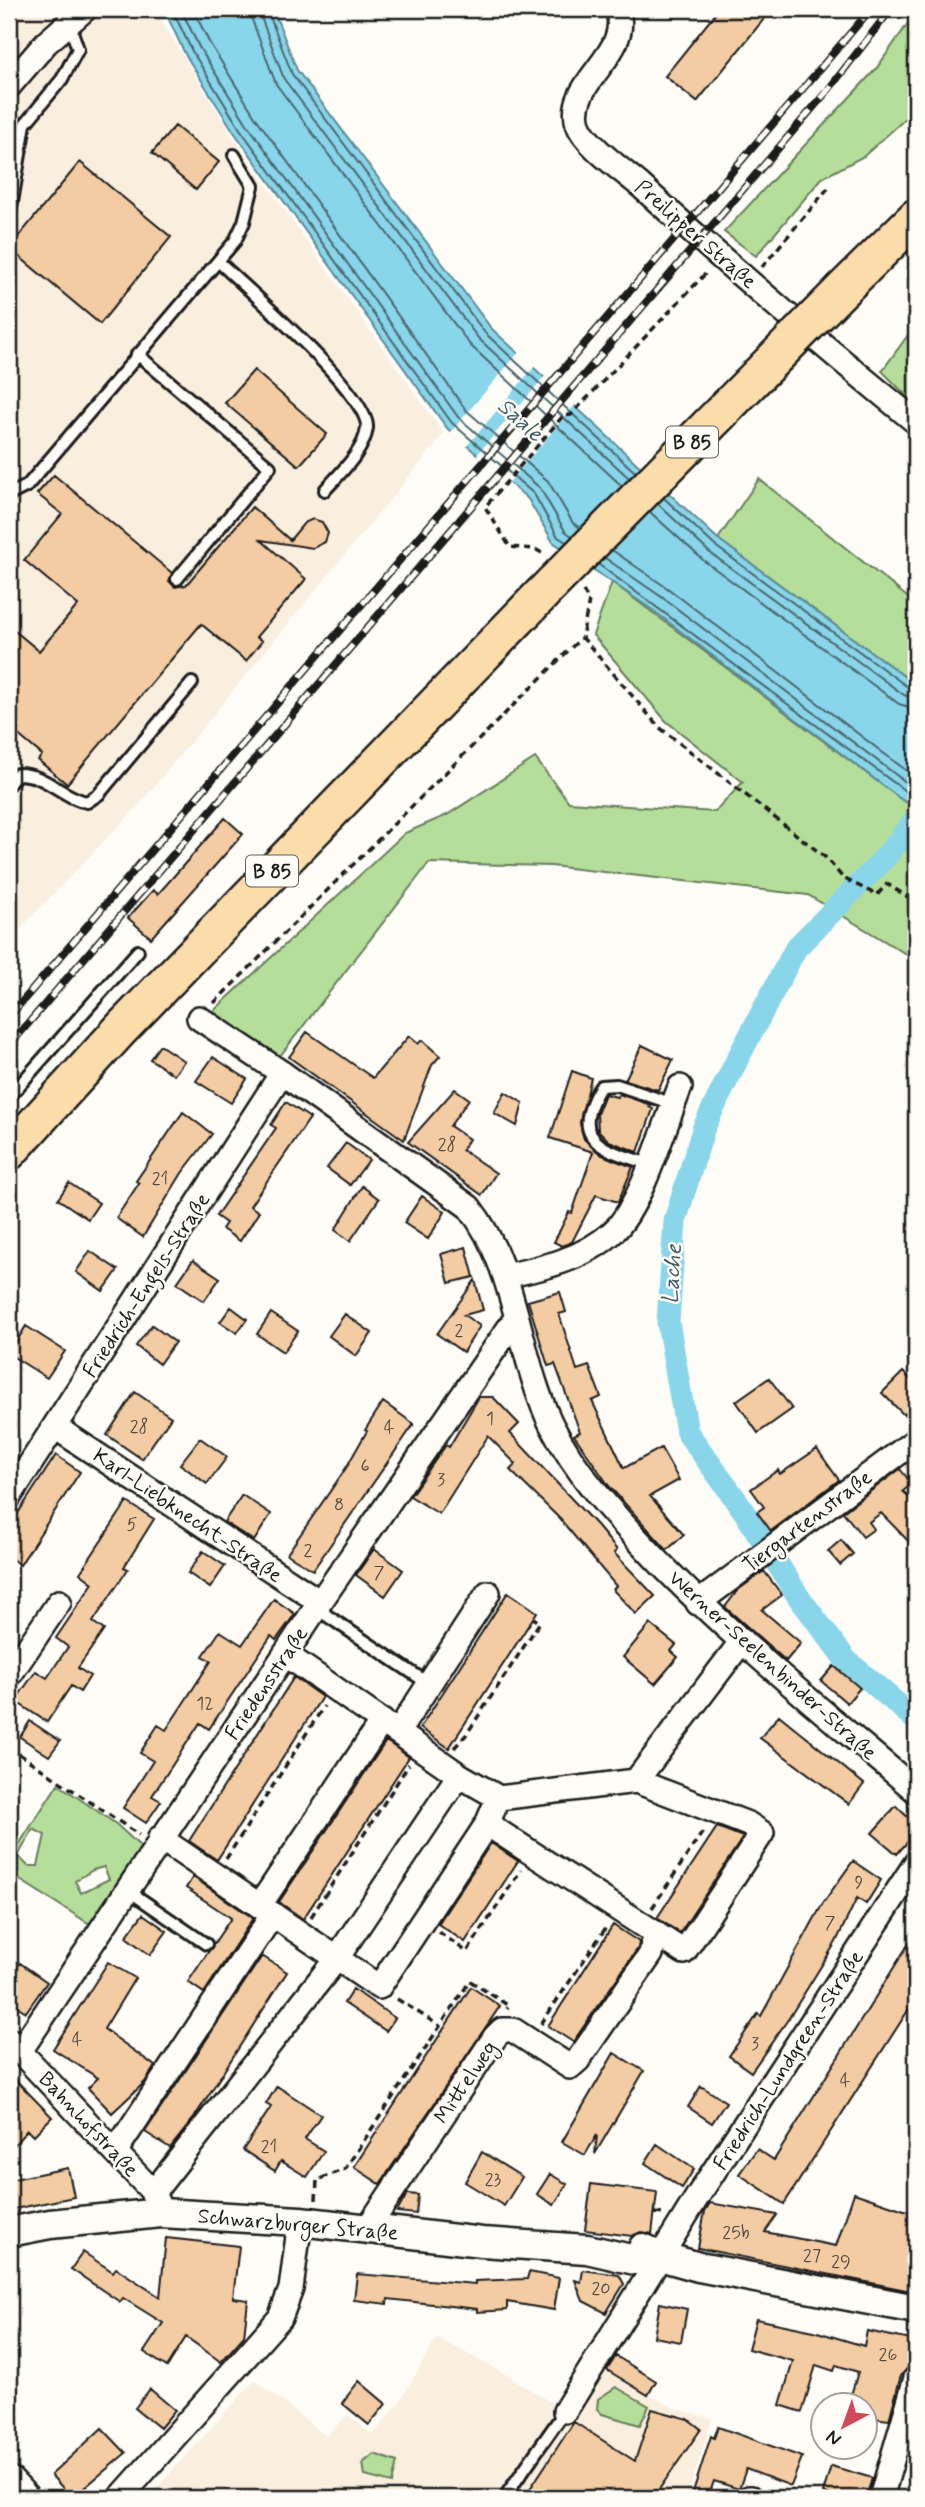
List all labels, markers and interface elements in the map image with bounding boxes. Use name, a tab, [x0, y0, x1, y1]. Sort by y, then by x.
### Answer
street label: Preilipper Straße	[628, 174, 762, 296]
water label: Saale	[490, 392, 549, 449]
road number: B 85	[666, 426, 718, 458]
road number: B 85	[246, 856, 298, 886]
house number: 28	[438, 1133, 456, 1157]
house number: 21	[152, 1167, 168, 1191]
street label: Friedrich-Engels-Straße	[77, 1188, 219, 1384]
water label: Lache	[656, 1243, 690, 1305]
house number: 2	[455, 1319, 464, 1343]
house number: 1	[486, 1407, 494, 1431]
house number: 28	[130, 1415, 148, 1439]
house number: 4	[384, 1416, 394, 1440]
street label: Karl-Liebknecht-Straße	[87, 1442, 288, 1590]
house number: 6	[360, 1454, 370, 1478]
street label: Tiergartenstraße	[737, 1464, 879, 1580]
house number: 3	[437, 1468, 445, 1492]
house number: 8	[334, 1493, 344, 1517]
house number: 5	[127, 1513, 138, 1537]
house number: 2	[304, 1539, 313, 1563]
house number: 7	[374, 1561, 385, 1585]
street label: Werner-Seelenbinder-Straße	[662, 1565, 882, 1767]
street label: Friedensstraße	[219, 1621, 315, 1746]
house number: 12	[196, 1692, 214, 1716]
house number: 9	[855, 1871, 864, 1895]
house number: 7	[825, 1911, 836, 1935]
street label: Friedrich-Lundgreen-Straße	[707, 1945, 871, 2176]
house number: 4	[72, 2028, 82, 2052]
house number: 3	[751, 2032, 759, 2056]
street label: Mittelweg	[428, 2036, 505, 2130]
street label: Bahnhofstraße	[32, 2066, 145, 2184]
house number: 4	[840, 2069, 850, 2093]
house number: 21	[261, 2135, 277, 2159]
house number: 23	[485, 2168, 502, 2192]
street label: Schwarzburger Straße	[197, 2202, 399, 2249]
house number: 25b	[722, 2221, 750, 2245]
house number: 27	[803, 2244, 821, 2268]
house number: 29	[831, 2250, 851, 2274]
house number: 20	[591, 2277, 611, 2301]
house number: 26	[879, 2343, 897, 2367]
north arrow	[810, 2392, 880, 2462]
text: N	[821, 2424, 847, 2451]

